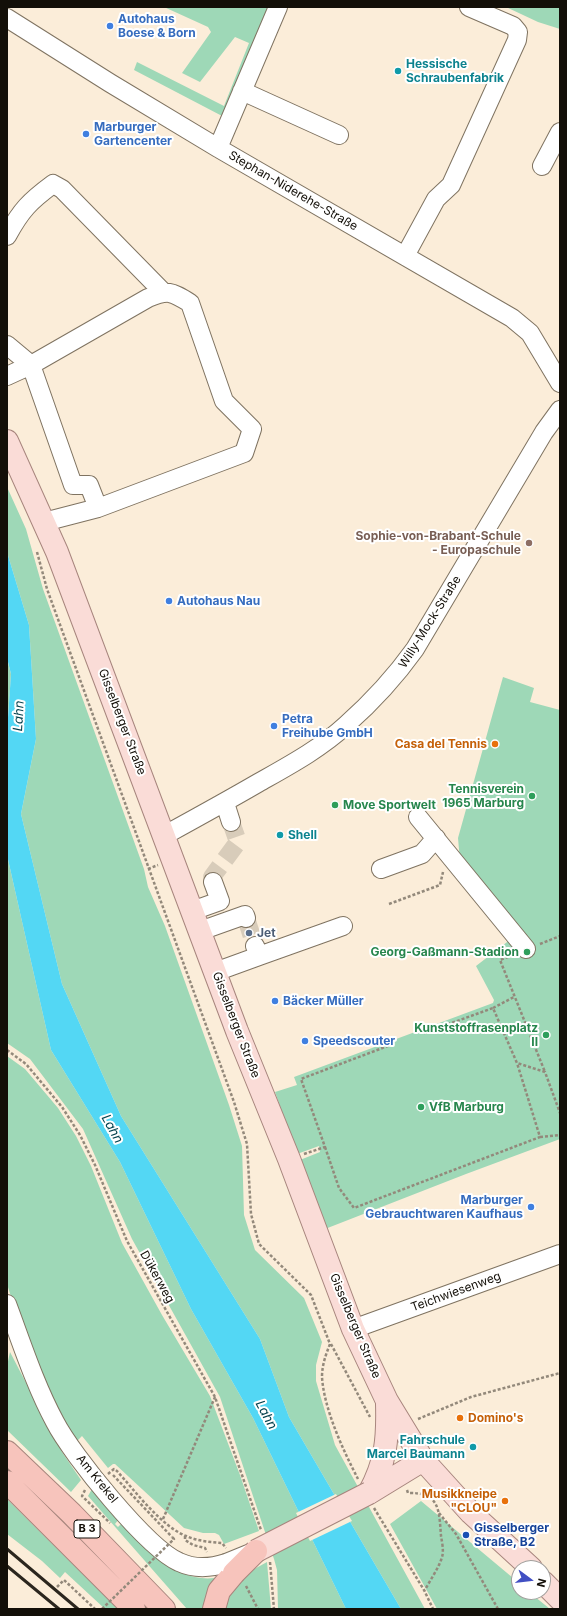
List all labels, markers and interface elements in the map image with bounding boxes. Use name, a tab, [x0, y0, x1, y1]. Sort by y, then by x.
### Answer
place label: Autohaus Boese & Born	[118, 12, 196, 40]
marker: Autohaus Boese & Born	[105, 21, 115, 31]
place label: Hessische Schraubenfabrik	[406, 57, 504, 85]
marker: Hessische Schraubenfabrik	[393, 66, 403, 76]
place label: Marburger Gartencenter	[94, 120, 172, 148]
marker: Marburger Gartencenter	[81, 129, 91, 139]
street label: Stephan-Niderehe-Straße	[226, 148, 360, 234]
place label: Sophie-von-Brabant-Schule - Europaschule	[355, 529, 521, 557]
marker: Sophie-von-Brabant-Schule - Europaschule	[524, 538, 534, 548]
street label: Willy-Mock-Straße	[396, 573, 464, 671]
place label: Autohaus Nau	[177, 594, 260, 608]
marker: Autohaus Nau	[164, 596, 174, 606]
street label: Gisselberger Straße	[95, 667, 149, 777]
water label: Lahn	[10, 700, 28, 732]
place label: Petra Freihube GmbH	[282, 712, 373, 740]
marker: Petra Freihube GmbH	[269, 721, 279, 731]
place label: Casa del Tennis	[395, 737, 487, 751]
marker: Casa del Tennis	[490, 739, 500, 749]
place label: Tennisverein 1965 Marburg	[442, 782, 524, 810]
marker: Tennisverein 1965 Marburg	[527, 791, 537, 801]
place label: Move Sportwelt	[343, 798, 436, 812]
marker: Move Sportwelt	[330, 800, 340, 810]
place label: Shell	[288, 828, 317, 842]
marker: Shell	[275, 830, 285, 840]
place label: Jet	[257, 926, 276, 940]
marker: Jet	[244, 928, 254, 938]
place label: Georg-Gaßmann-Stadion	[370, 945, 519, 959]
marker: Georg-Gaßmann-Stadion	[522, 947, 532, 957]
street label: Gisselberger Straße	[209, 970, 263, 1080]
place label: Bäcker Müller	[283, 994, 364, 1008]
marker: Bäcker Müller	[270, 996, 280, 1006]
place label: Kunststoffrasenplatz II	[414, 1021, 538, 1049]
marker: Kunststoffrasenplatz II	[541, 1030, 551, 1040]
place label: Speedscouter	[313, 1034, 395, 1048]
marker: Speedscouter	[300, 1036, 310, 1046]
place label: VfB Marburg	[429, 1100, 504, 1114]
marker: VfB Marburg	[416, 1102, 426, 1112]
water label: Lahn	[98, 1112, 126, 1146]
place label: Marburger Gebrauchtwaren Kaufhaus	[365, 1193, 523, 1221]
marker: Marburger Gebrauchtwaren Kaufhaus	[526, 1202, 536, 1212]
street label: Dükerweg	[137, 1248, 177, 1306]
street label: Teichwiesenweg	[409, 1269, 503, 1315]
street label: Gisselberger Straße	[326, 1271, 384, 1381]
water label: Lahn	[252, 1398, 280, 1432]
place label: Domino's	[468, 1411, 524, 1425]
marker: Domino's	[455, 1413, 465, 1423]
place label: Fahrschule Marcel Baumann	[367, 1433, 465, 1461]
marker: Fahrschule Marcel Baumann	[468, 1442, 478, 1452]
street label: Am Krekel	[73, 1452, 121, 1506]
place label: Musikkneipe "CLOU"	[422, 1487, 497, 1515]
marker: Musikkneipe "CLOU"	[500, 1496, 510, 1506]
road number: B 3	[74, 1520, 100, 1538]
place label: Gisselberger Straße, B2	[474, 1521, 549, 1549]
marker: Gisselberger Straße, B2	[461, 1530, 471, 1540]
north arrow	[511, 1560, 551, 1600]
text: N	[534, 1577, 549, 1589]

